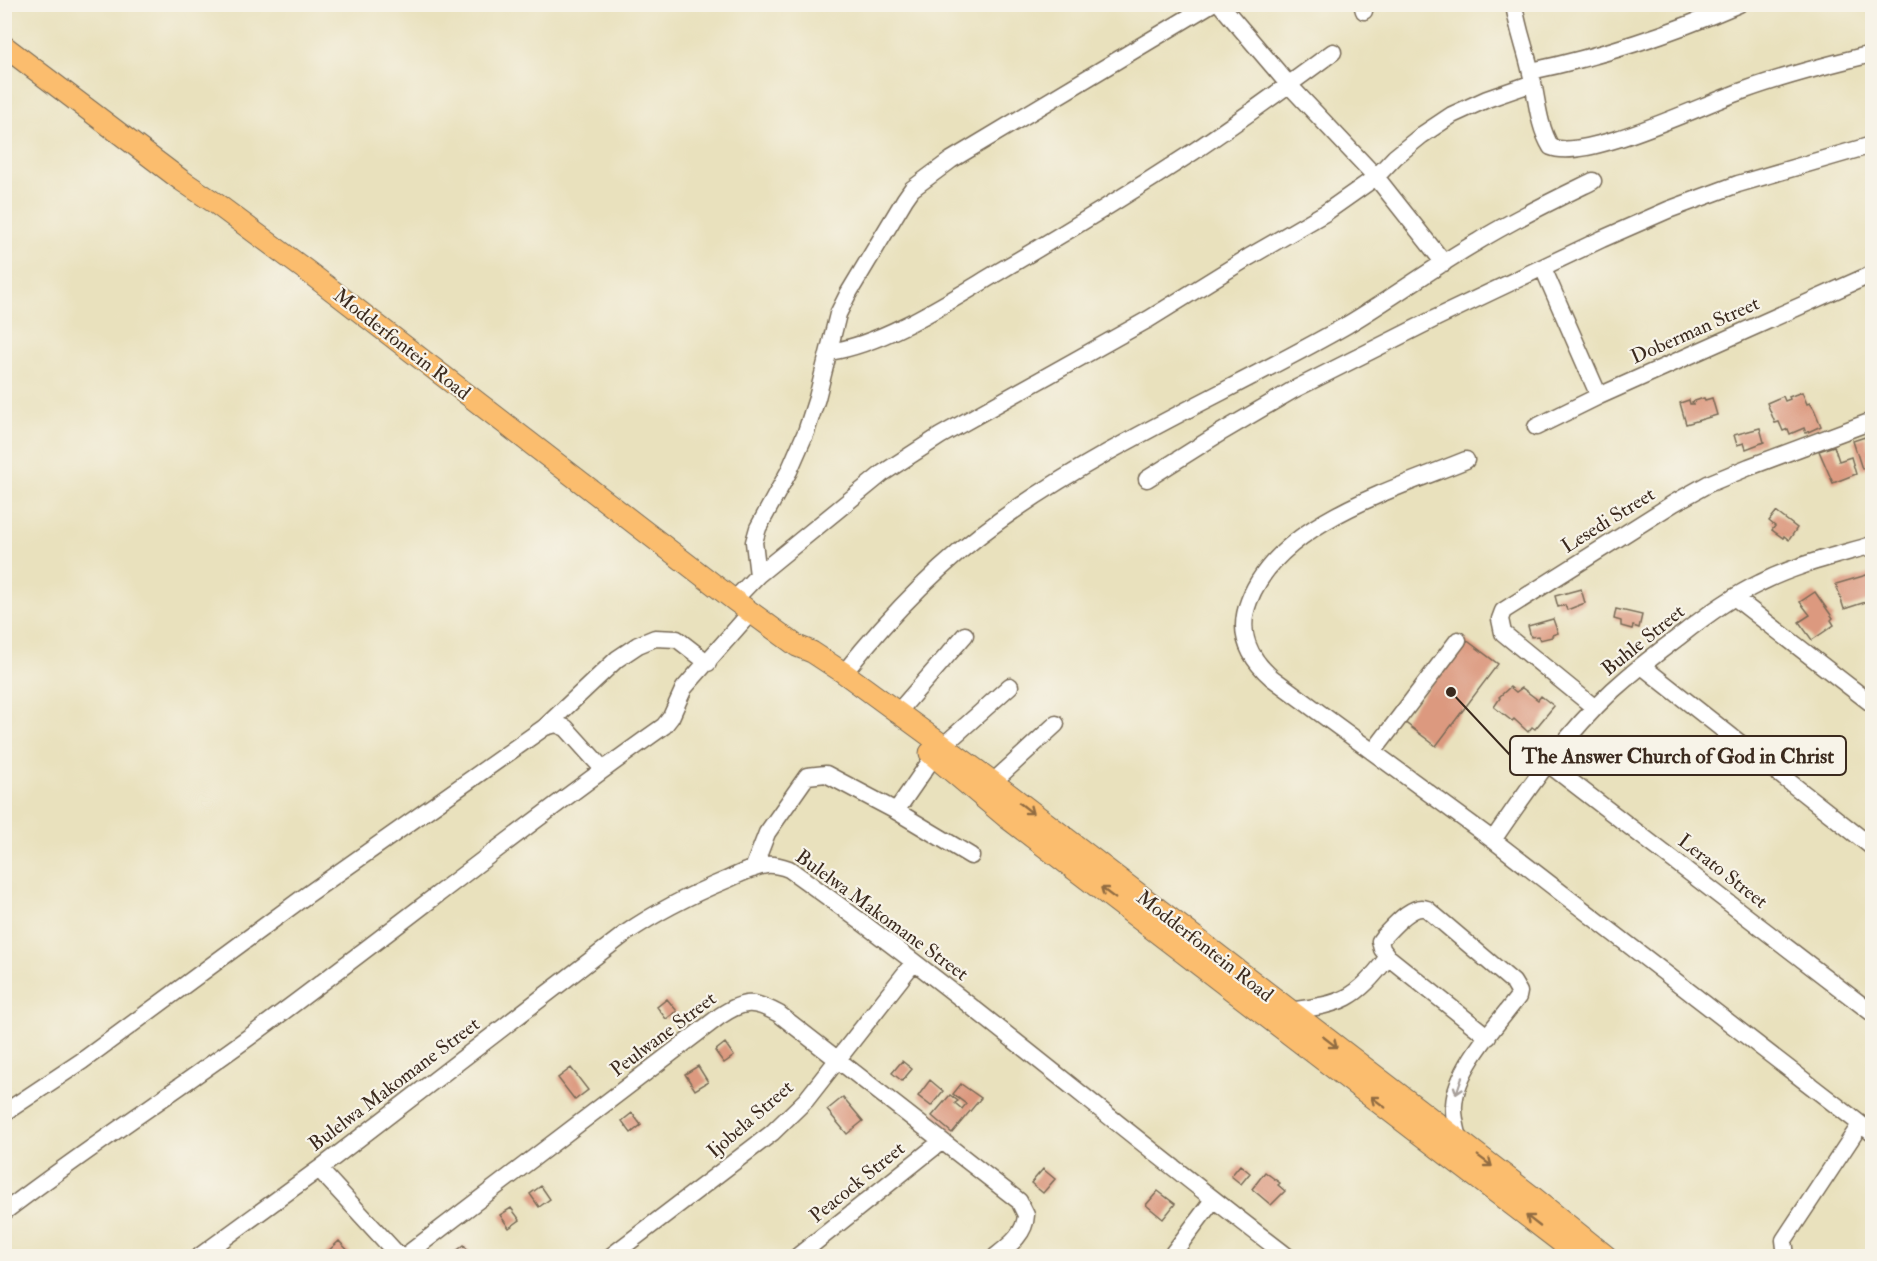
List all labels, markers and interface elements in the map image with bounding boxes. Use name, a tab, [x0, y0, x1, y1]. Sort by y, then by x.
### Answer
street label: Modderfontein Road	[329, 283, 476, 405]
street label: Doberman Street	[1627, 290, 1764, 369]
street label: Lesedi Street	[1557, 481, 1660, 559]
street label: Buhle Street	[1596, 599, 1690, 681]
callout: The Answer Church of God in Christ	[1510, 736, 1846, 775]
text: The Answer Church of God in Christ	[1521, 743, 1834, 770]
one-way arrow	[1018, 801, 1034, 814]
street label: Lerato Street	[1673, 828, 1773, 914]
street label: Bulelwa Makomane Street	[791, 844, 974, 986]
street label: Modderfontein Road	[1132, 885, 1279, 1007]
one-way arrow	[1100, 887, 1116, 899]
street label: Peulwane Street	[605, 986, 721, 1082]
street label: Bulelwa Makomane Street	[304, 1011, 485, 1156]
one-way arrow	[1322, 1035, 1338, 1048]
street label: Ijobela Street	[702, 1074, 799, 1163]
one-way arrow	[1452, 1076, 1463, 1095]
one-way arrow	[1371, 1096, 1387, 1108]
street label: Peacock Street	[804, 1136, 910, 1228]
one-way arrow	[1476, 1154, 1492, 1167]
one-way arrow	[1525, 1214, 1541, 1227]

